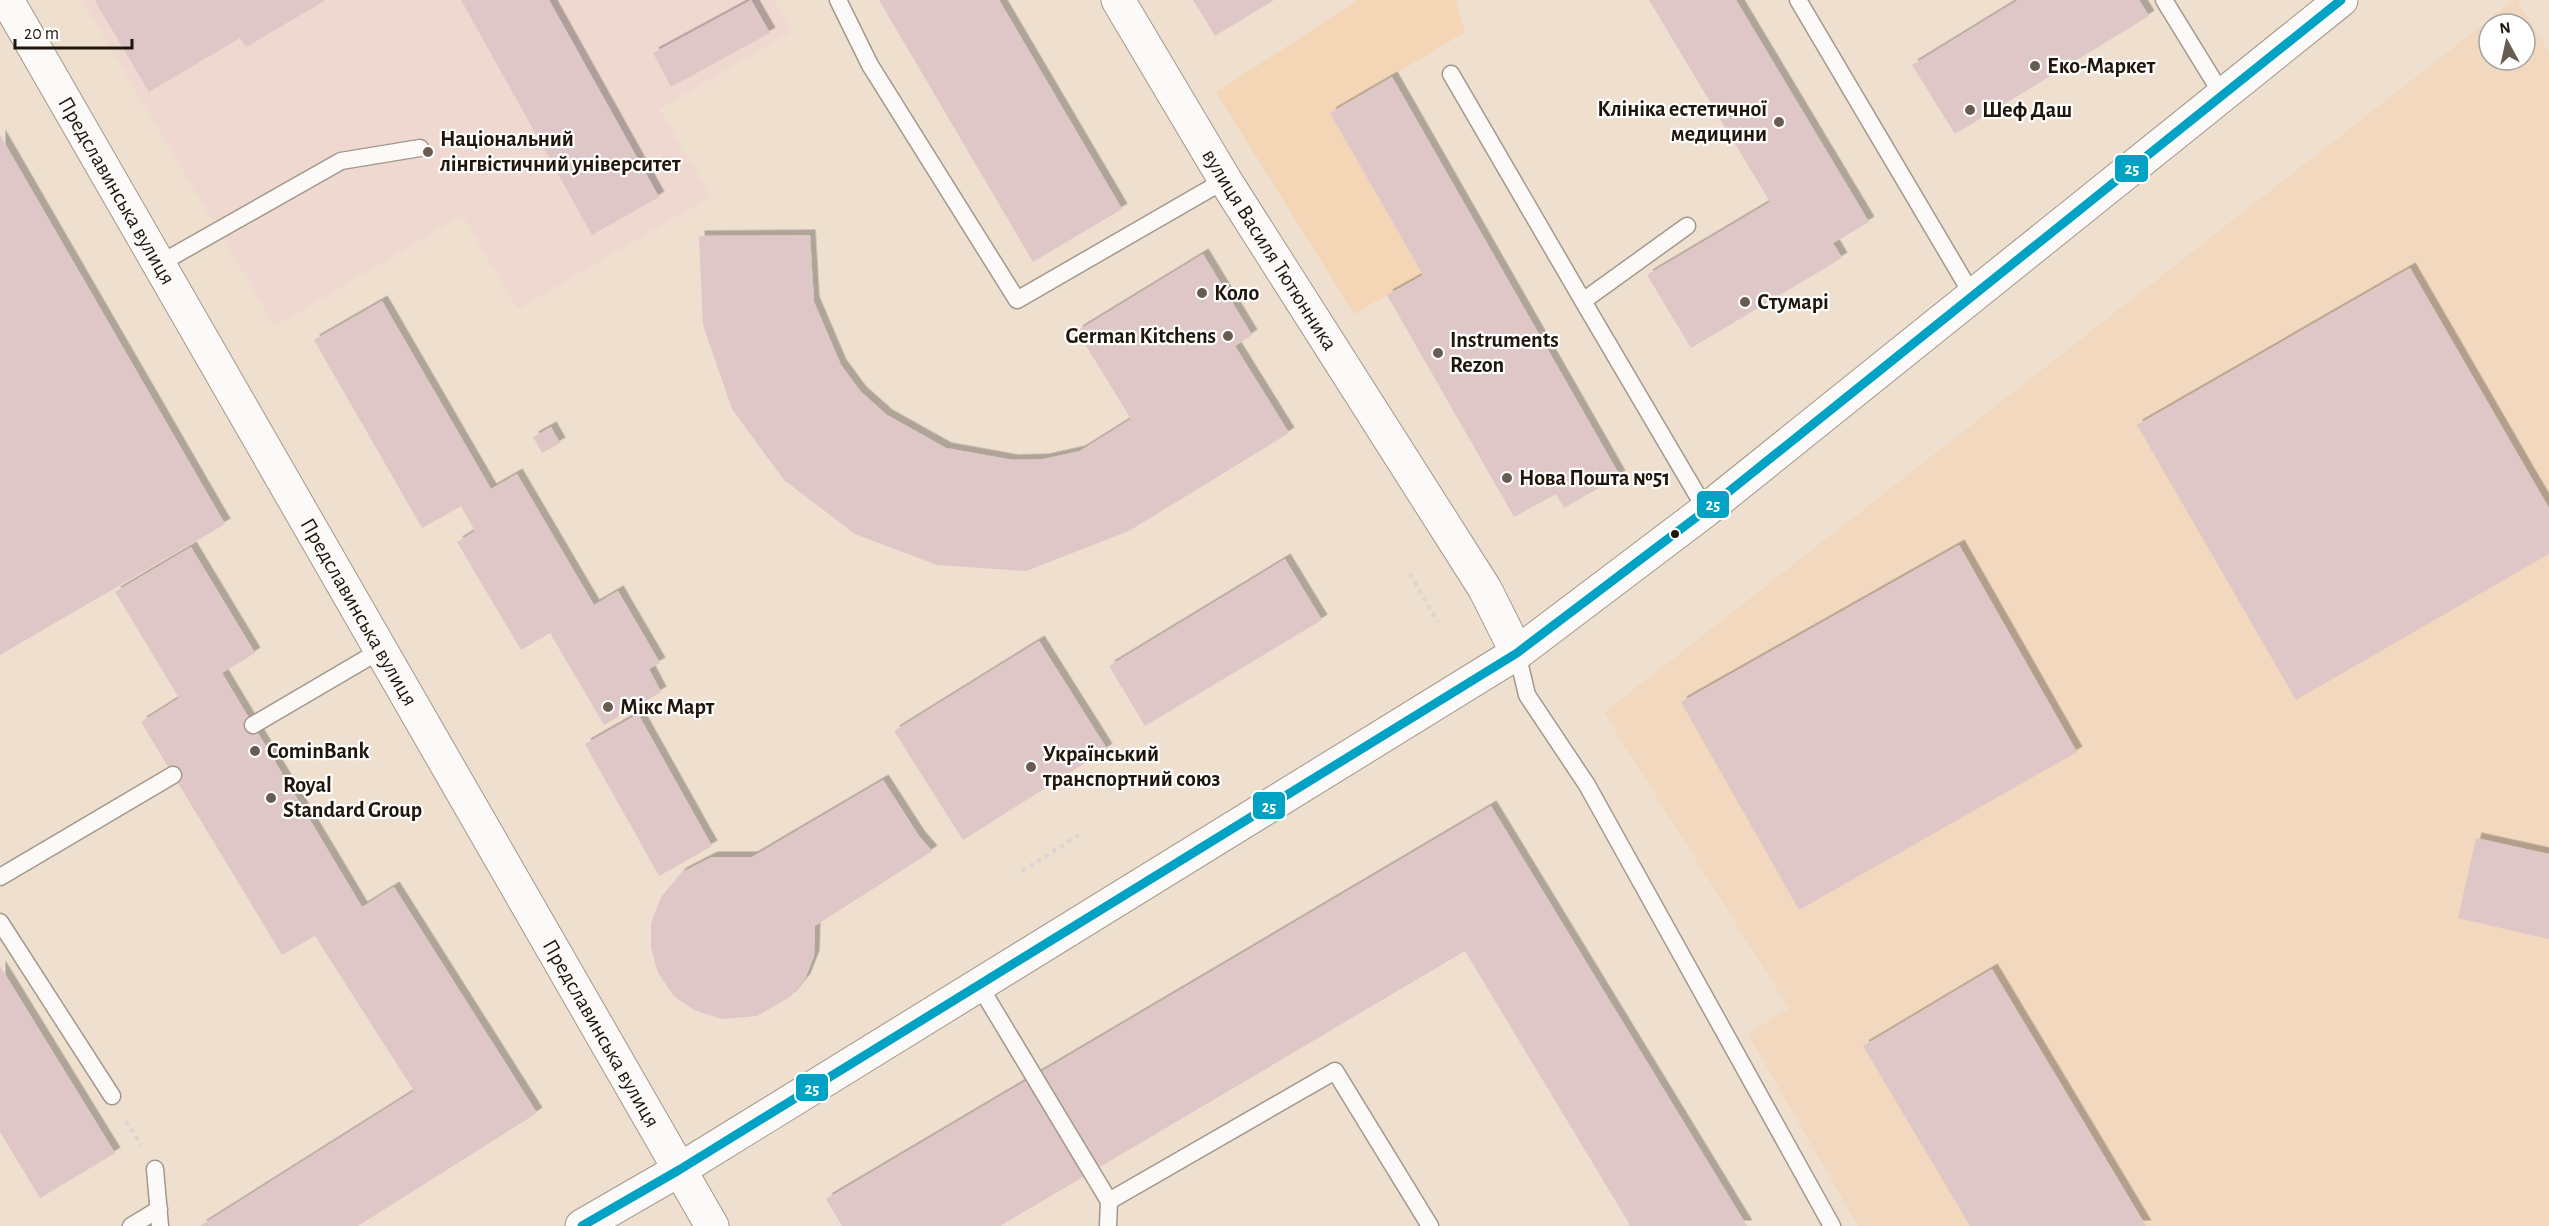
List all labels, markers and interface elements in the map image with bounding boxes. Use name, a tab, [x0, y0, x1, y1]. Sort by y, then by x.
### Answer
scale bar	[15, 12, 132, 50]
north arrow	[2477, 12, 2537, 72]
text: N	[2498, 19, 2512, 37]
text: 20 m	[24, 25, 59, 43]
place label: Еко-Маркет	[2047, 55, 2156, 77]
marker: Еко-Маркет	[2028, 59, 2042, 73]
street label: Предславинська вулиця	[54, 93, 179, 289]
place label: Клініка естетичної медицини	[1597, 98, 1767, 145]
place label: Шеф Даш	[1982, 99, 2072, 121]
marker: Шеф Даш	[1963, 103, 1977, 117]
marker: Клініка естетичної медицини	[1772, 115, 1786, 129]
place label: Національний лінгвістичний університет	[440, 128, 681, 176]
marker: Національний лінгвістичний університет	[421, 145, 435, 159]
street label: вулиця Василя Тютюнника	[1198, 145, 1341, 354]
line badge: 25	[2114, 154, 2149, 183]
text: 25	[2125, 161, 2139, 177]
place label: Коло	[1214, 282, 1259, 304]
marker: Коло	[1195, 286, 1209, 300]
place label: Стумарі	[1757, 291, 1829, 314]
marker: Стумарі	[1738, 295, 1752, 309]
place label: German Kitchens	[1066, 325, 1216, 347]
marker: German Kitchens	[1221, 329, 1235, 343]
place label: Instruments Rezon	[1450, 329, 1559, 376]
marker: Instruments Rezon	[1431, 346, 1445, 360]
place label: Нова Пошта №51	[1519, 467, 1670, 489]
marker: Нова Пошта №51	[1500, 471, 1514, 485]
line badge: 25	[1696, 490, 1730, 519]
text: 25	[1706, 497, 1720, 513]
street label: Предславинська вулиця	[296, 514, 422, 710]
unlabelled marker	[1669, 528, 1681, 540]
place label: Мікс Март	[620, 696, 715, 718]
marker: Мікс Март	[601, 700, 615, 714]
place label: CominBank	[267, 740, 369, 762]
place label: Український транспортний союз	[1042, 743, 1220, 790]
marker: CominBank	[248, 744, 262, 758]
marker: Український транспортний союз	[1024, 760, 1038, 774]
place label: Royal Standard Group	[283, 774, 422, 821]
marker: Royal Standard Group	[264, 791, 278, 805]
line badge: 25	[1252, 791, 1286, 820]
text: 25	[1262, 799, 1276, 815]
street label: Предславинська вулиця	[539, 936, 664, 1131]
line badge: 25	[795, 1073, 829, 1102]
text: 25	[805, 1081, 819, 1097]

